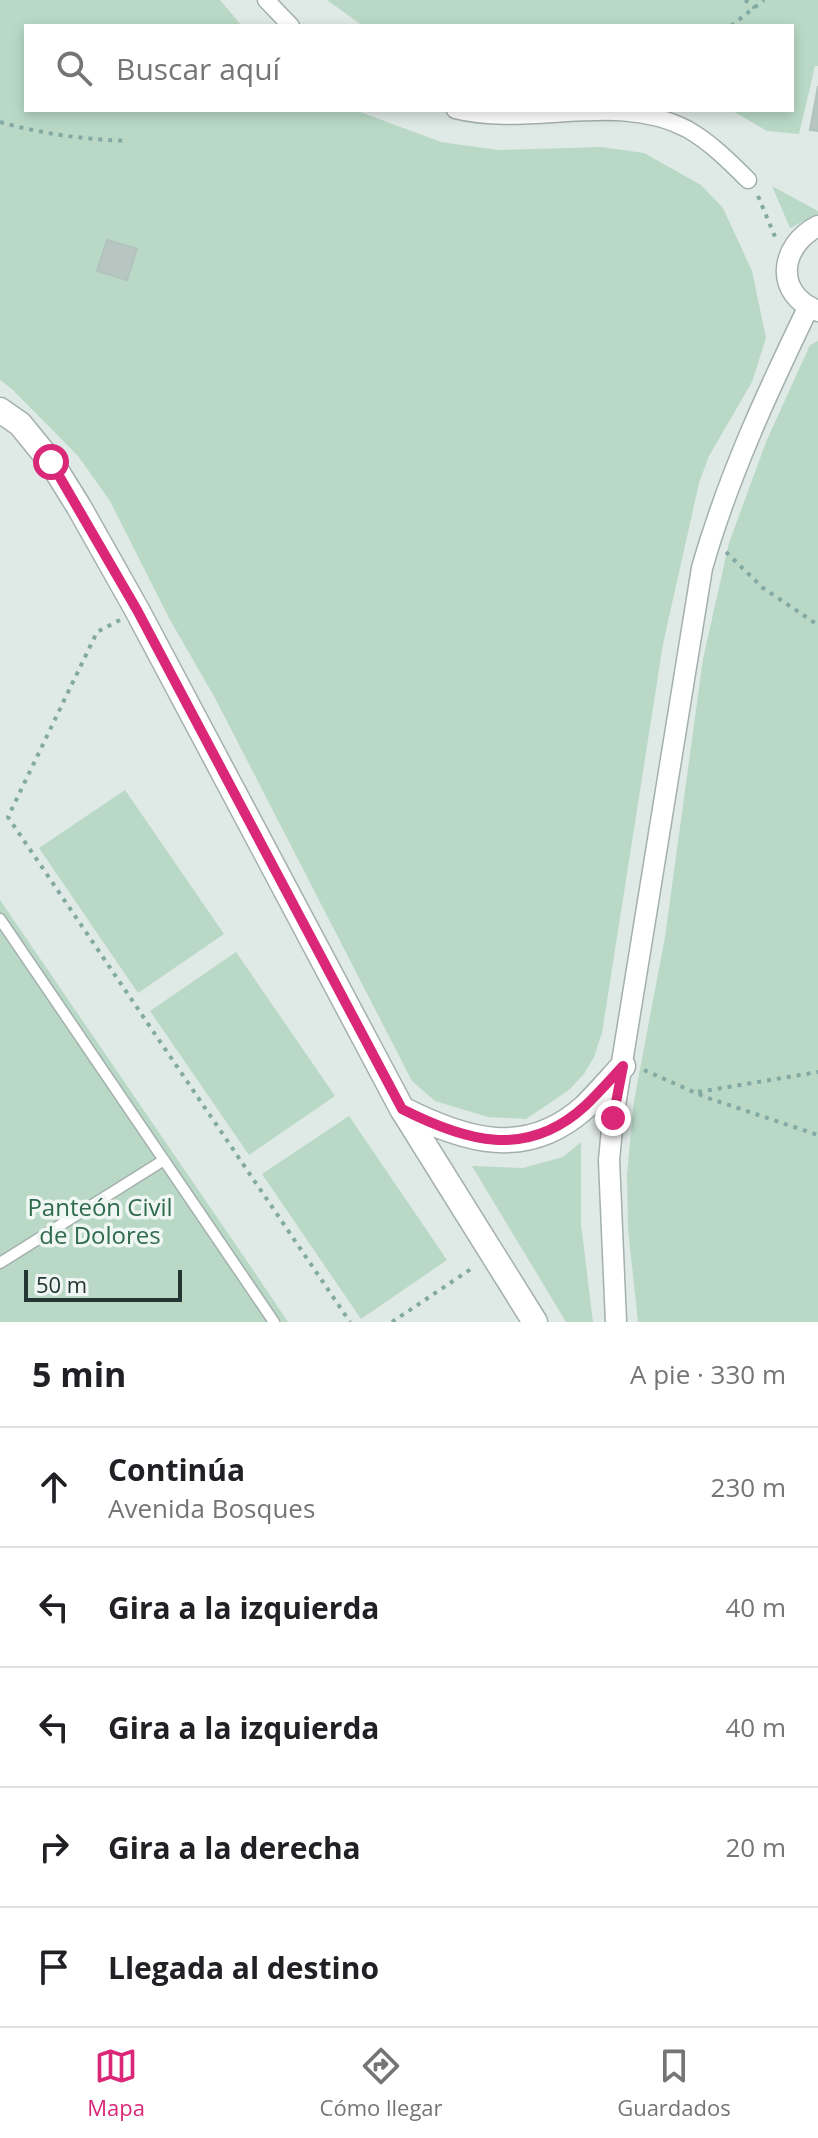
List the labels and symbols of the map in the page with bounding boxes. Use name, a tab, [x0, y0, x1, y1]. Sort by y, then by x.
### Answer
route start	[33, 444, 69, 480]
route end	[595, 1100, 631, 1136]
park label: Panteón Civil de Dolores	[27, 1190, 173, 1251]
scale bar	[24, 1266, 182, 1302]

